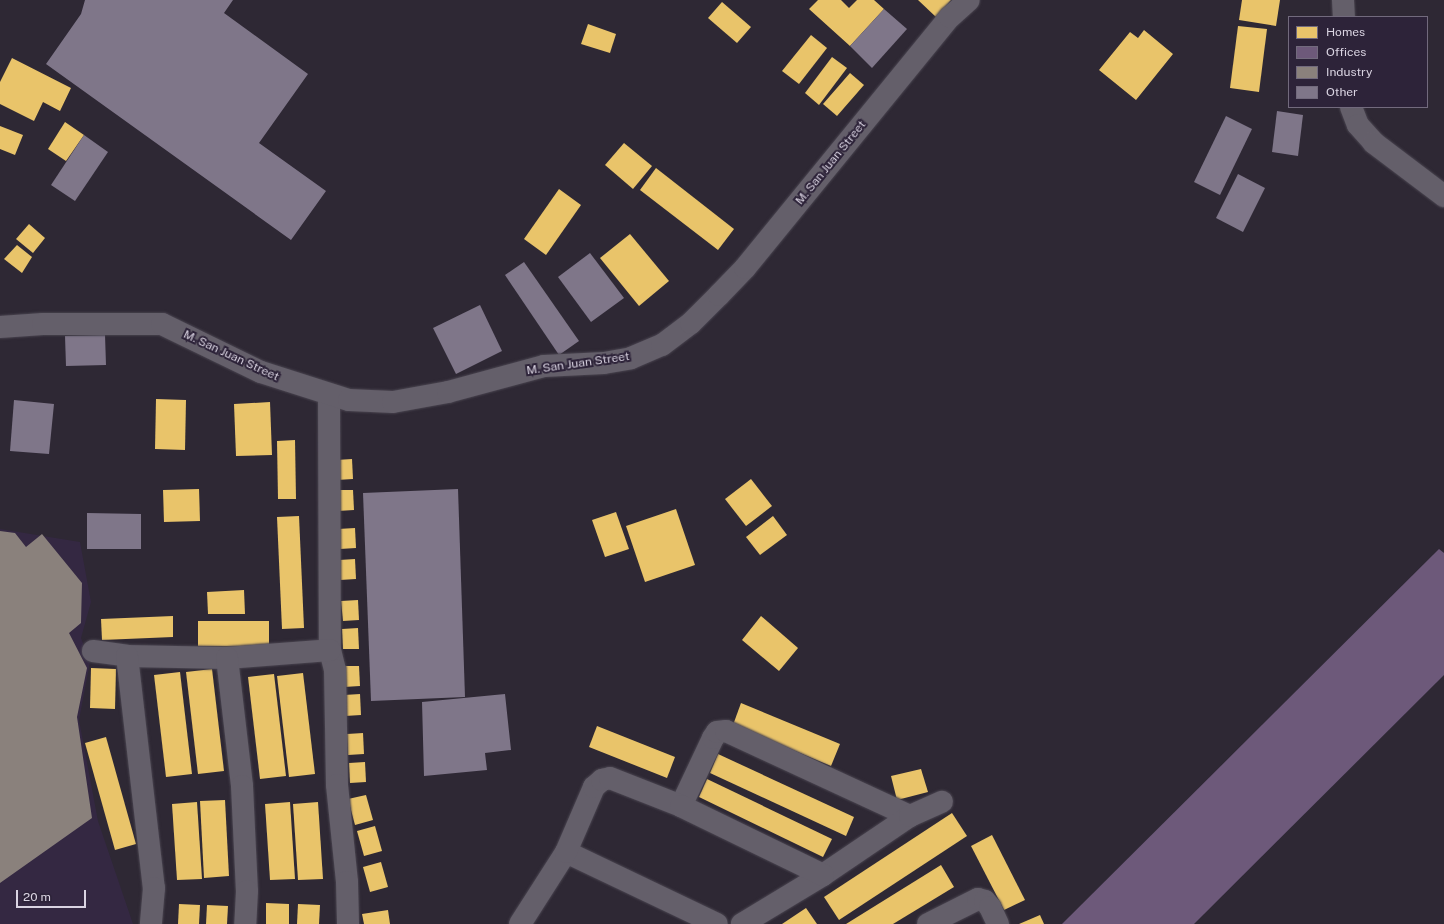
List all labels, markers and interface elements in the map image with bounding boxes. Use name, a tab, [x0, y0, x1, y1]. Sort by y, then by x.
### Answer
legend	[1288, 16, 1428, 108]
text: Homes	[1326, 25, 1365, 39]
text: Offices	[1326, 45, 1366, 59]
text: Industry	[1326, 65, 1372, 79]
text: Other	[1326, 85, 1358, 99]
street label: M. San Juan Street	[793, 118, 869, 208]
street label: M. San Juan Street	[181, 328, 281, 384]
street label: M. San Juan Street	[526, 350, 630, 378]
scale bar	[18, 882, 88, 908]
text: 20 m	[23, 890, 51, 904]

